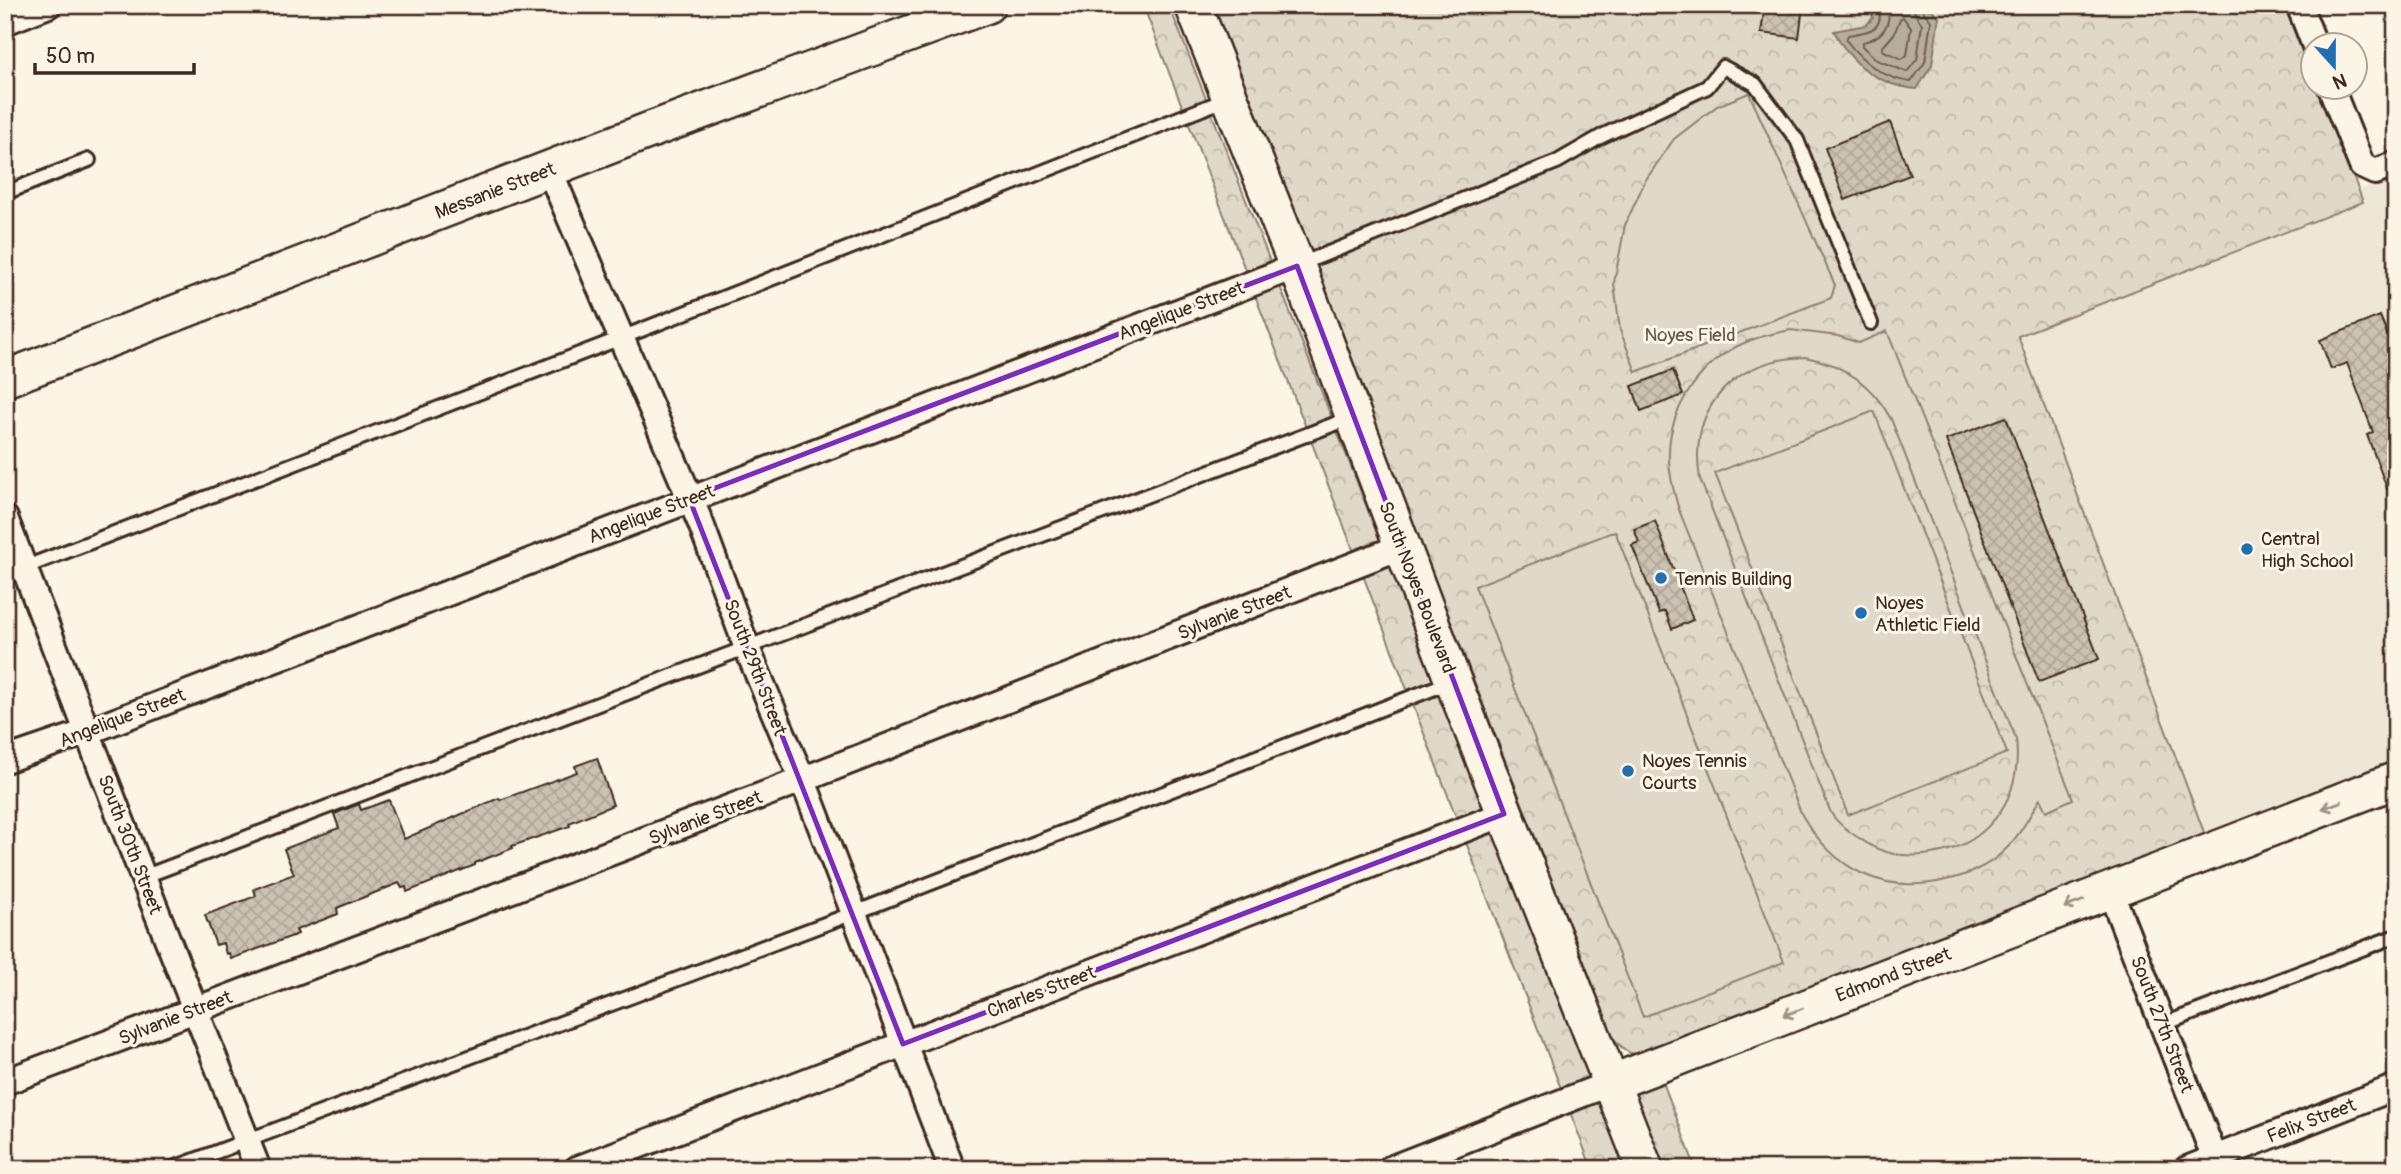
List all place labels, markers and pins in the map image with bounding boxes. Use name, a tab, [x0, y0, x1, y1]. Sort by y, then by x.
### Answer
place label: Central High School	[2261, 527, 2354, 573]
marker: Central High School	[2239, 541, 2255, 557]
place label: Tennis Building	[1675, 567, 1792, 591]
marker: Tennis Building	[1653, 570, 1669, 586]
place label: Noyes Athletic Field	[1875, 591, 1981, 637]
marker: Noyes Athletic Field	[1853, 605, 1869, 621]
place label: Noyes Tennis Courts	[1642, 749, 1747, 795]
marker: Noyes Tennis Courts	[1620, 763, 1636, 779]

